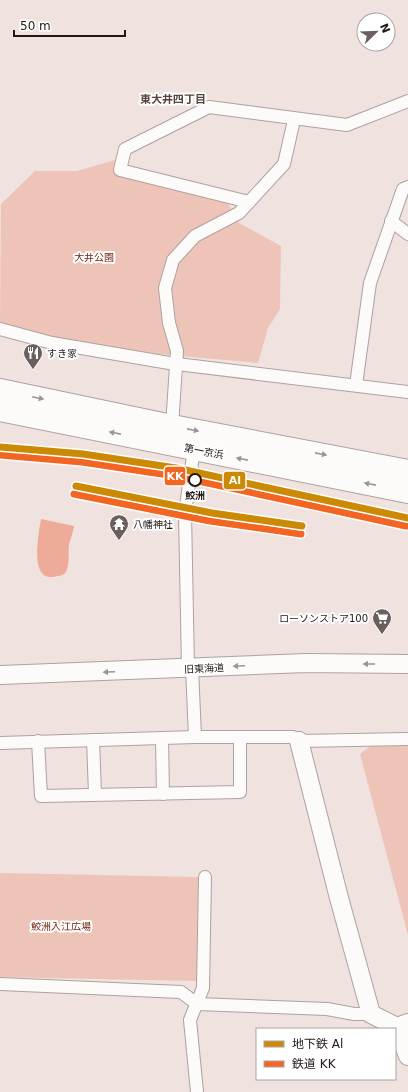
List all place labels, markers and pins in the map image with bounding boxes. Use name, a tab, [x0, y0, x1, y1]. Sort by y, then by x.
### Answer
restaurant icon: すき家	[22, 342, 44, 370]
place label: すき家	[47, 348, 77, 359]
marker: 鮫洲	[188, 473, 202, 487]
place label: 鮫洲	[185, 490, 205, 501]
temple icon: 八幡神社	[108, 513, 130, 541]
place label: 八幡神社	[133, 519, 173, 530]
supermarket icon: ローソンストア100	[371, 607, 393, 635]
place label: ローソンストア100	[279, 613, 368, 624]

